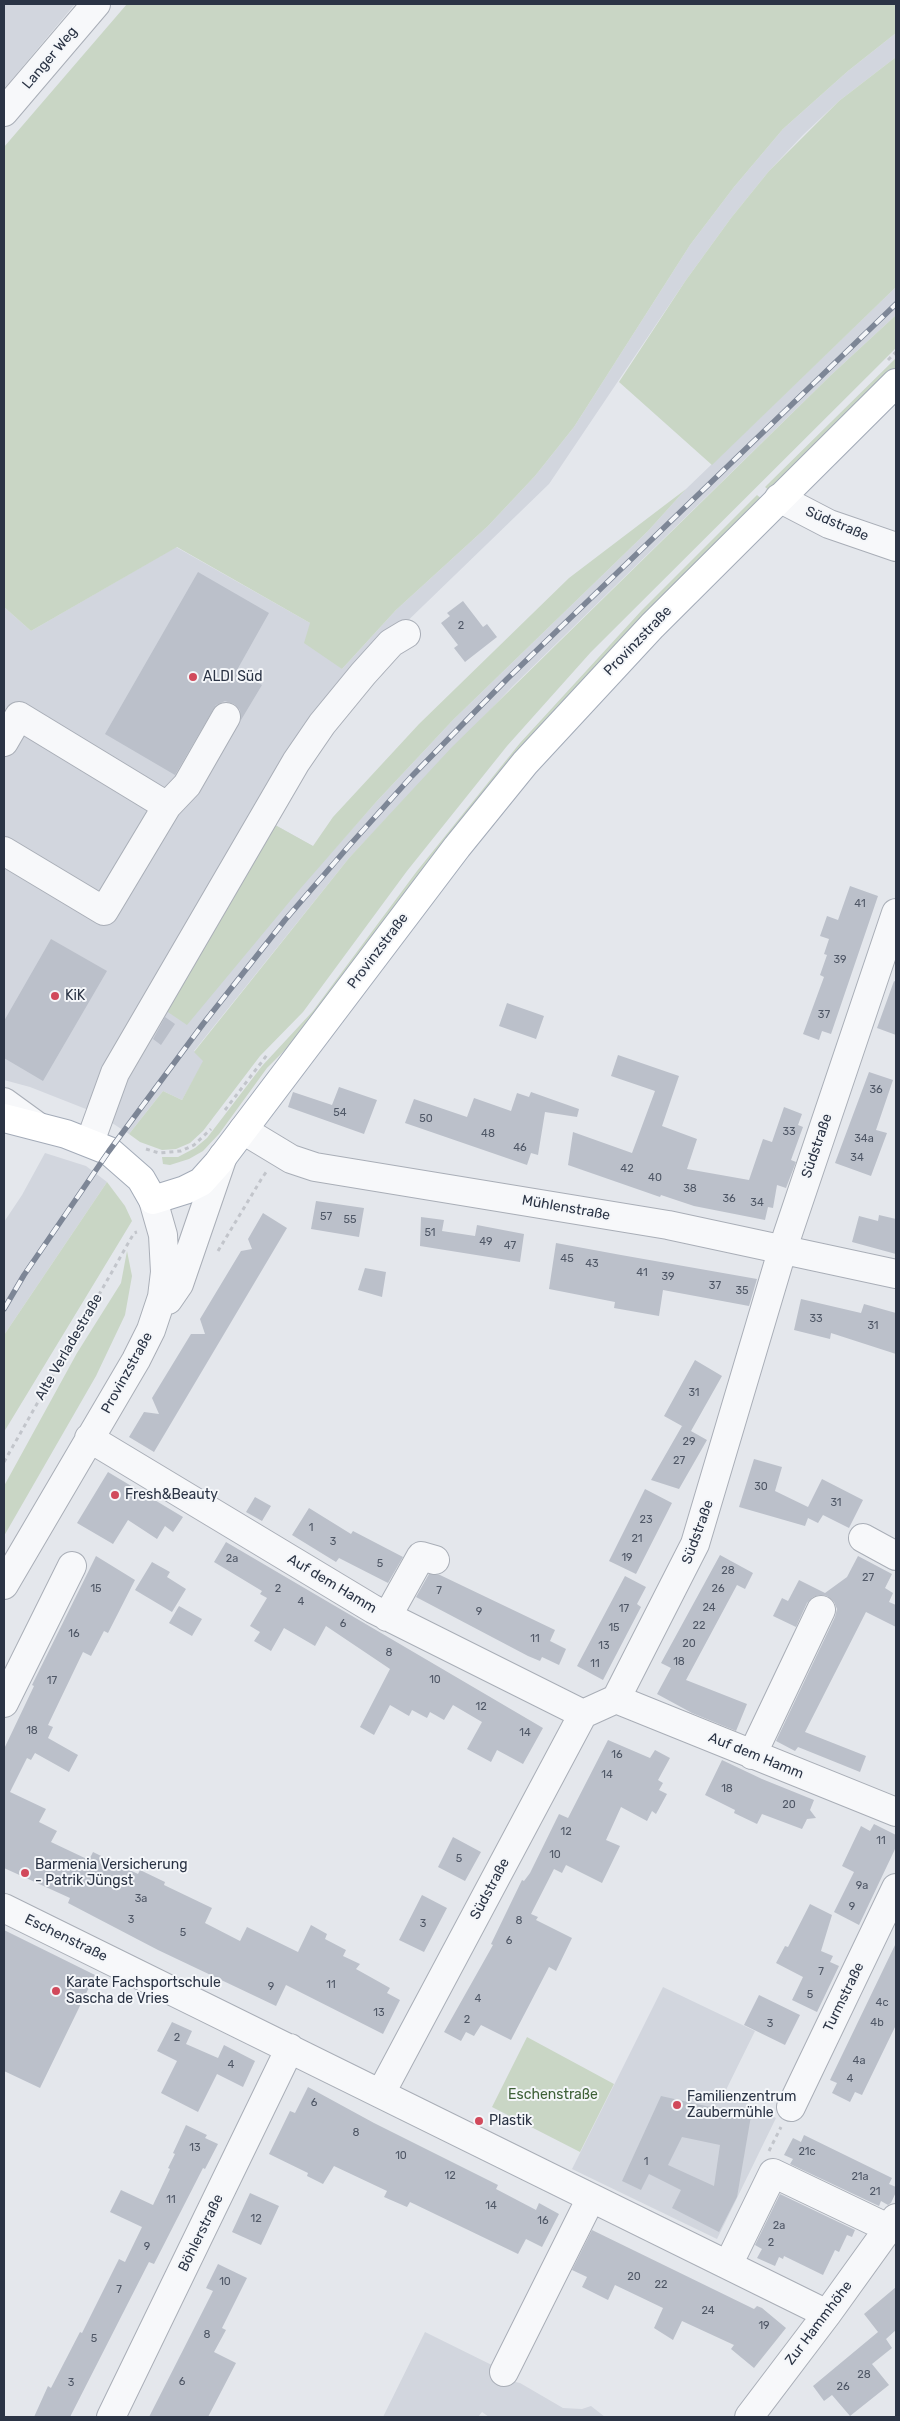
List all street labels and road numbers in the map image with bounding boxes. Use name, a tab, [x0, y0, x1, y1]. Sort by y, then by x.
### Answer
street label: Langer Weg	[19, 23, 81, 93]
street label: Südstraße	[803, 503, 871, 545]
street label: Provinzstraße	[601, 603, 675, 679]
street label: Provinzstraße	[344, 910, 412, 992]
street label: Südstraße	[798, 1112, 836, 1180]
street label: Mühlenstraße	[521, 1192, 611, 1224]
street label: Alte Verladestraße	[32, 1291, 106, 1403]
street label: Provinzstraße	[98, 1329, 156, 1417]
street label: Südstraße	[679, 1498, 717, 1566]
street label: Auf dem Hamm	[284, 1551, 380, 1617]
street label: Auf dem Hamm	[706, 1729, 806, 1783]
street label: Südstraße	[467, 1855, 513, 1923]
street label: Eschenstraße	[22, 1911, 110, 1965]
street label: Turmstraße	[820, 1960, 868, 2034]
street label: Böhlerstraße	[175, 2192, 227, 2274]
street label: Zur Hammhöhe	[782, 2278, 856, 2368]

